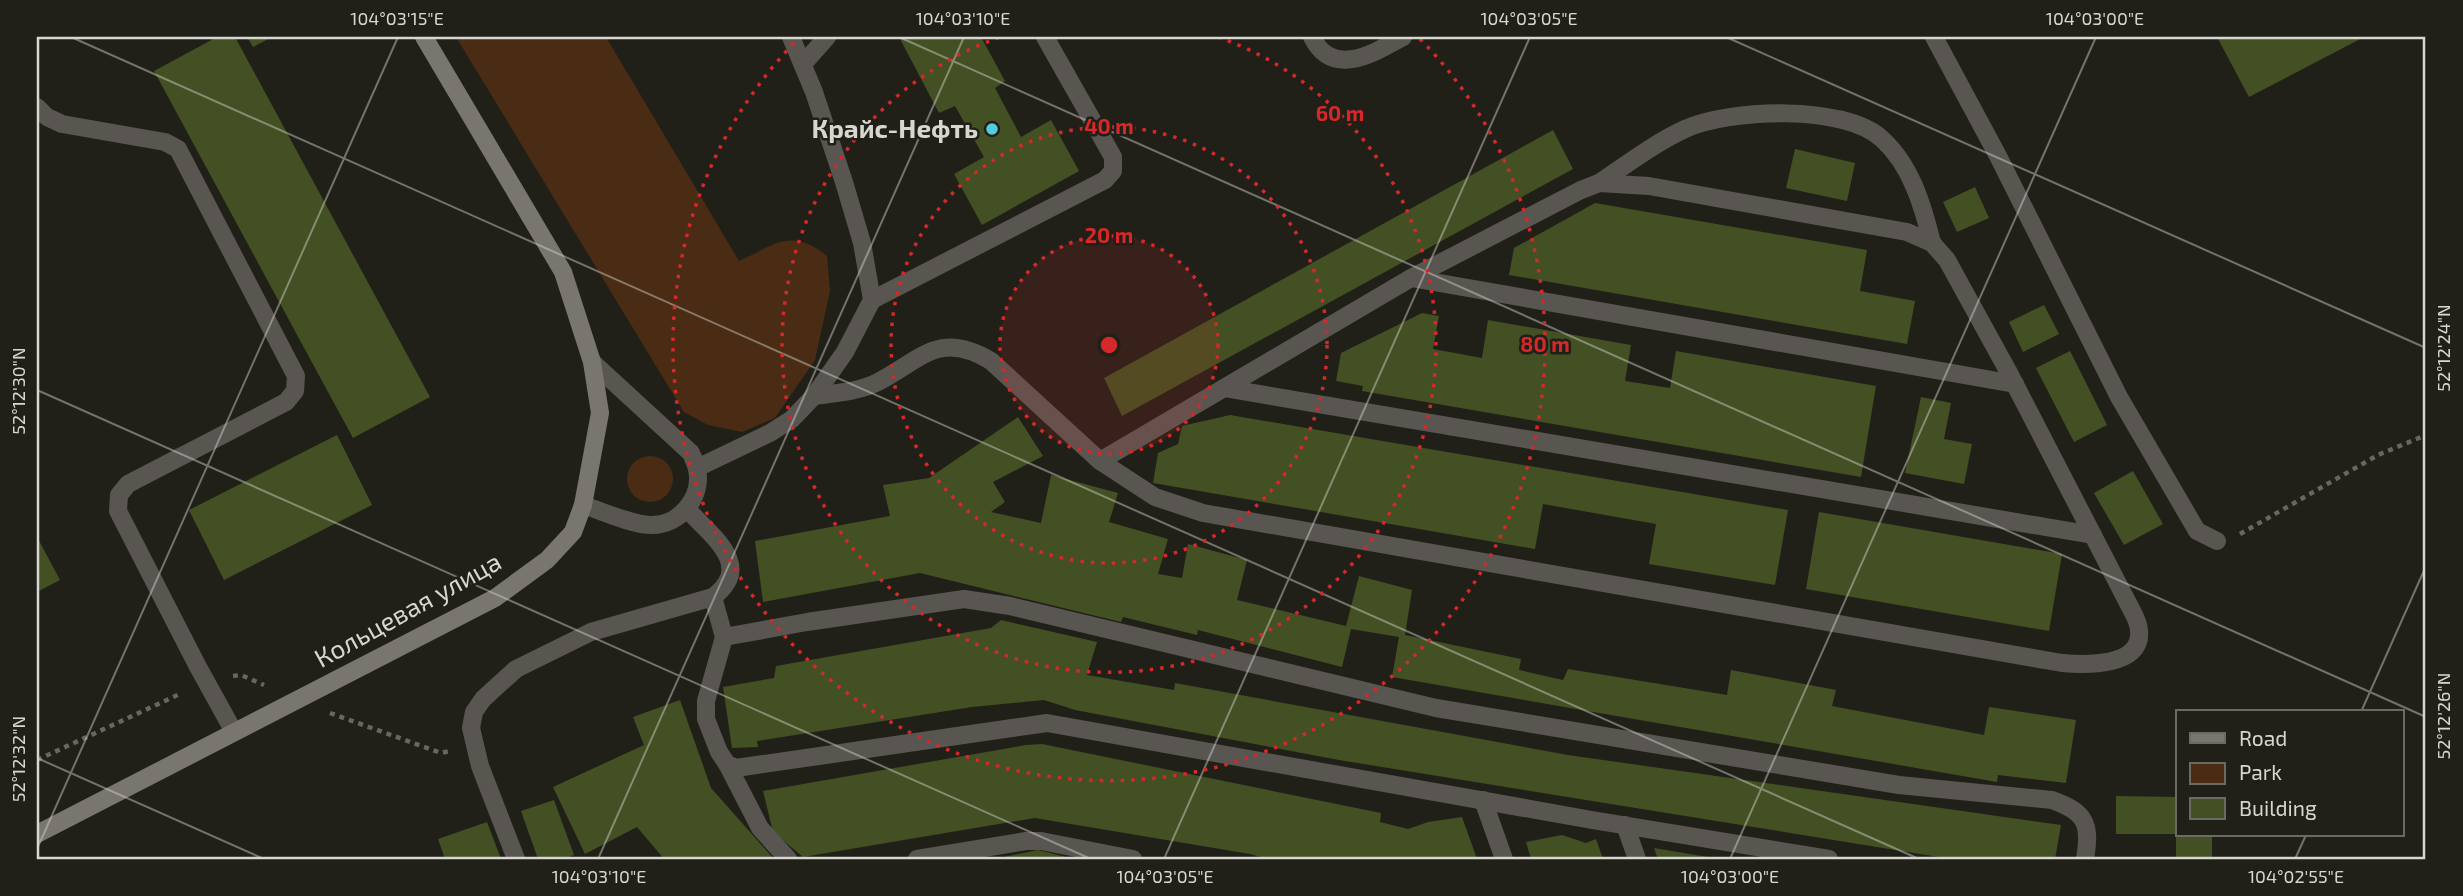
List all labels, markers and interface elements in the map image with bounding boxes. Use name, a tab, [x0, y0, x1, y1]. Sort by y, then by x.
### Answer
text: 104°03'15"E	[350, 7, 444, 29]
text: 104°03'10"E	[916, 7, 1010, 29]
text: 104°03'05"E	[1480, 7, 1578, 29]
text: 104°03'00"E	[2046, 7, 2144, 29]
text: 60 m	[1316, 100, 1364, 125]
place label: Крайс-Нефть	[811, 112, 978, 143]
text: 40 m	[1084, 113, 1134, 138]
marker: Крайс-Нефть	[984, 121, 1000, 137]
text: 20 m	[1085, 222, 1133, 247]
text: 52°12'24"N	[2432, 304, 2454, 392]
text: 80 m	[1520, 331, 1570, 356]
centre of rings	[1097, 333, 1121, 357]
text: 52°12'30"N	[7, 347, 29, 435]
street label: Кольцевая улица	[308, 545, 507, 674]
text: 52°12'26"N	[2432, 673, 2454, 759]
legend	[2176, 710, 2404, 836]
text: 52°12'32"N	[7, 716, 29, 802]
text: Road	[2239, 725, 2287, 750]
text: Park	[2239, 759, 2282, 784]
text: Building	[2239, 795, 2317, 820]
text: 104°03'10"E	[552, 865, 646, 887]
text: 104°03'05"E	[1116, 865, 1214, 887]
text: 104°03'00"E	[1681, 865, 1779, 887]
text: 104°02'55"E	[2248, 865, 2344, 887]

